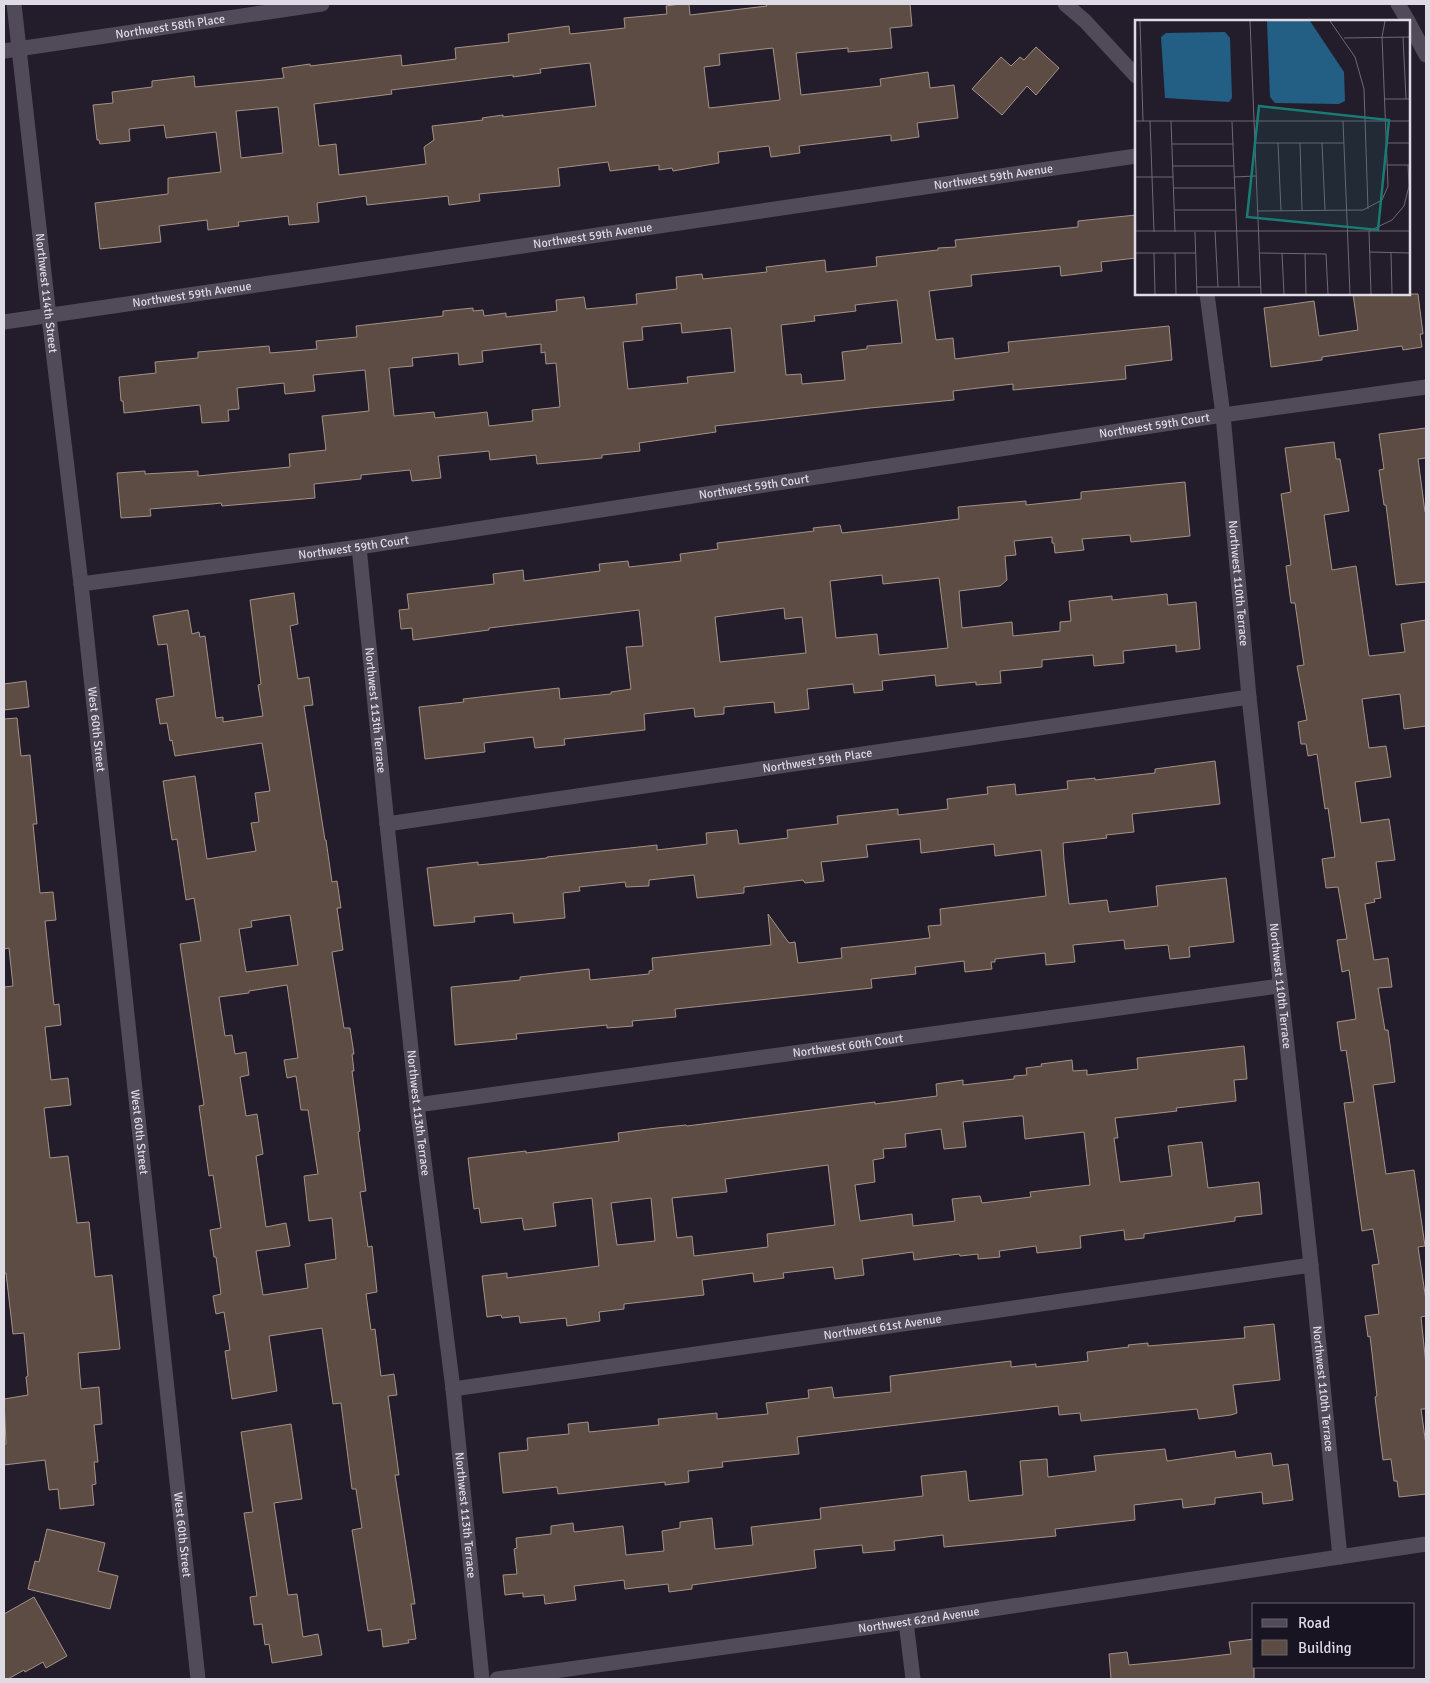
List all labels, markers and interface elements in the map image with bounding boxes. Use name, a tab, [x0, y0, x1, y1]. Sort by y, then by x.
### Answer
street label: Northwest 58th Place	[114, 11, 226, 42]
inset map	[1135, 20, 1410, 295]
street label: Northwest 59th Avenue	[933, 161, 1054, 194]
street label: Northwest 59th Avenue	[532, 220, 653, 252]
street label: Northwest 114th Street	[32, 233, 60, 354]
street label: Northwest 59th Avenue	[132, 279, 253, 311]
street label: Northwest 59th Court	[1098, 410, 1211, 442]
street label: Northwest 59th Court	[698, 471, 810, 503]
street label: Northwest 110th Terrace	[1225, 520, 1251, 647]
street label: Northwest 59th Court	[297, 532, 410, 563]
street label: Northwest 113th Terrace	[361, 647, 389, 774]
street label: West 60th Street	[84, 686, 108, 773]
street label: Northwest 59th Place	[762, 746, 873, 777]
street label: Northwest 110th Terrace	[1266, 922, 1294, 1050]
street label: Northwest 60th Court	[792, 1031, 904, 1061]
street label: Northwest 113th Terrace	[403, 1049, 433, 1177]
street label: West 60th Street	[127, 1089, 151, 1175]
street label: Northwest 61st Avenue	[823, 1311, 943, 1343]
street label: Northwest 110th Terrace	[1309, 1325, 1337, 1452]
street label: Northwest 113th Terrace	[451, 1451, 479, 1579]
street label: West 60th Street	[170, 1491, 194, 1578]
legend	[1252, 1603, 1415, 1668]
street label: Northwest 62nd Avenue	[857, 1604, 981, 1637]
text: Road	[1298, 1614, 1330, 1632]
text: Building	[1298, 1639, 1352, 1657]

